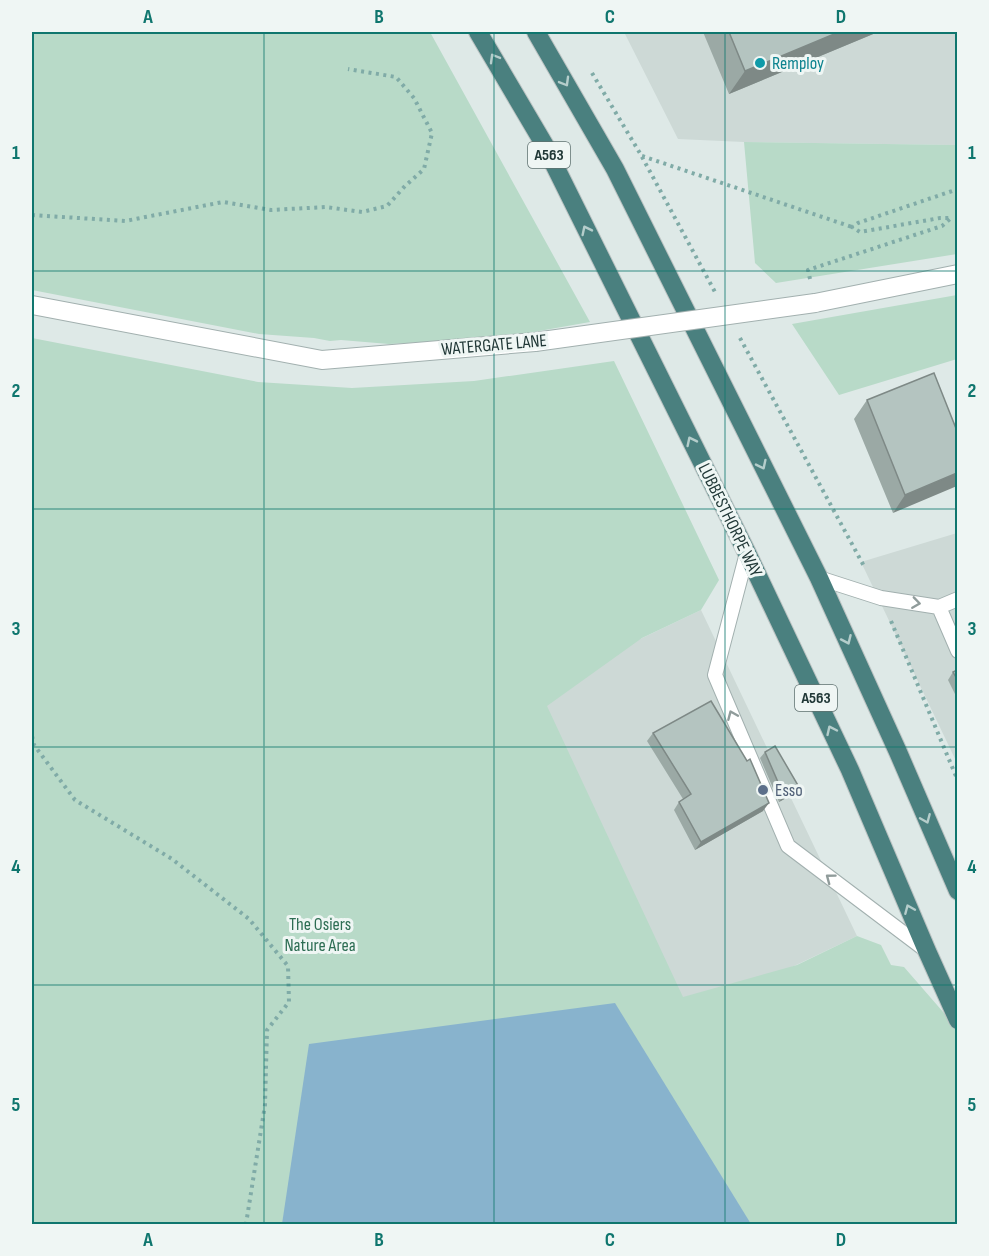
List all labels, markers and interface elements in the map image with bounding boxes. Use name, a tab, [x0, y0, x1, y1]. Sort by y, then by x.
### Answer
text: A	[142, 5, 153, 29]
text: B	[374, 5, 384, 29]
text: C	[605, 5, 615, 29]
text: D	[836, 5, 846, 29]
place label: Remploy	[772, 53, 824, 74]
one-way arrow	[490, 54, 501, 65]
marker: Remploy	[753, 56, 767, 70]
one-way arrow	[558, 76, 570, 86]
text: 1	[12, 141, 20, 165]
text: 1	[968, 141, 976, 165]
road number: A563	[528, 142, 570, 168]
one-way arrow	[582, 225, 594, 236]
street label: WATERGATE LANE	[440, 330, 548, 360]
text: 2	[12, 379, 20, 403]
text: 2	[968, 379, 976, 403]
one-way arrow	[687, 436, 698, 447]
one-way arrow	[755, 458, 767, 469]
street label: LUBBESTHORPE WAY	[693, 460, 767, 581]
one-way arrow	[912, 597, 921, 609]
text: 3	[12, 617, 21, 641]
text: 3	[968, 617, 977, 641]
one-way arrow	[840, 634, 852, 645]
road number: A563	[795, 685, 837, 711]
one-way arrow	[727, 711, 739, 722]
one-way arrow	[826, 725, 838, 736]
place label: Esso	[775, 780, 803, 801]
marker: Esso	[756, 783, 770, 797]
one-way arrow	[919, 812, 931, 823]
text: 4	[11, 855, 21, 879]
text: 4	[967, 855, 977, 879]
one-way arrow	[825, 874, 836, 885]
one-way arrow	[904, 904, 916, 915]
park label: The Osiers Nature Area	[284, 914, 356, 956]
text: 5	[12, 1093, 21, 1117]
text: 5	[968, 1093, 977, 1117]
text: A	[142, 1228, 153, 1252]
text: B	[374, 1228, 384, 1252]
text: C	[605, 1228, 615, 1252]
text: D	[836, 1228, 846, 1252]

